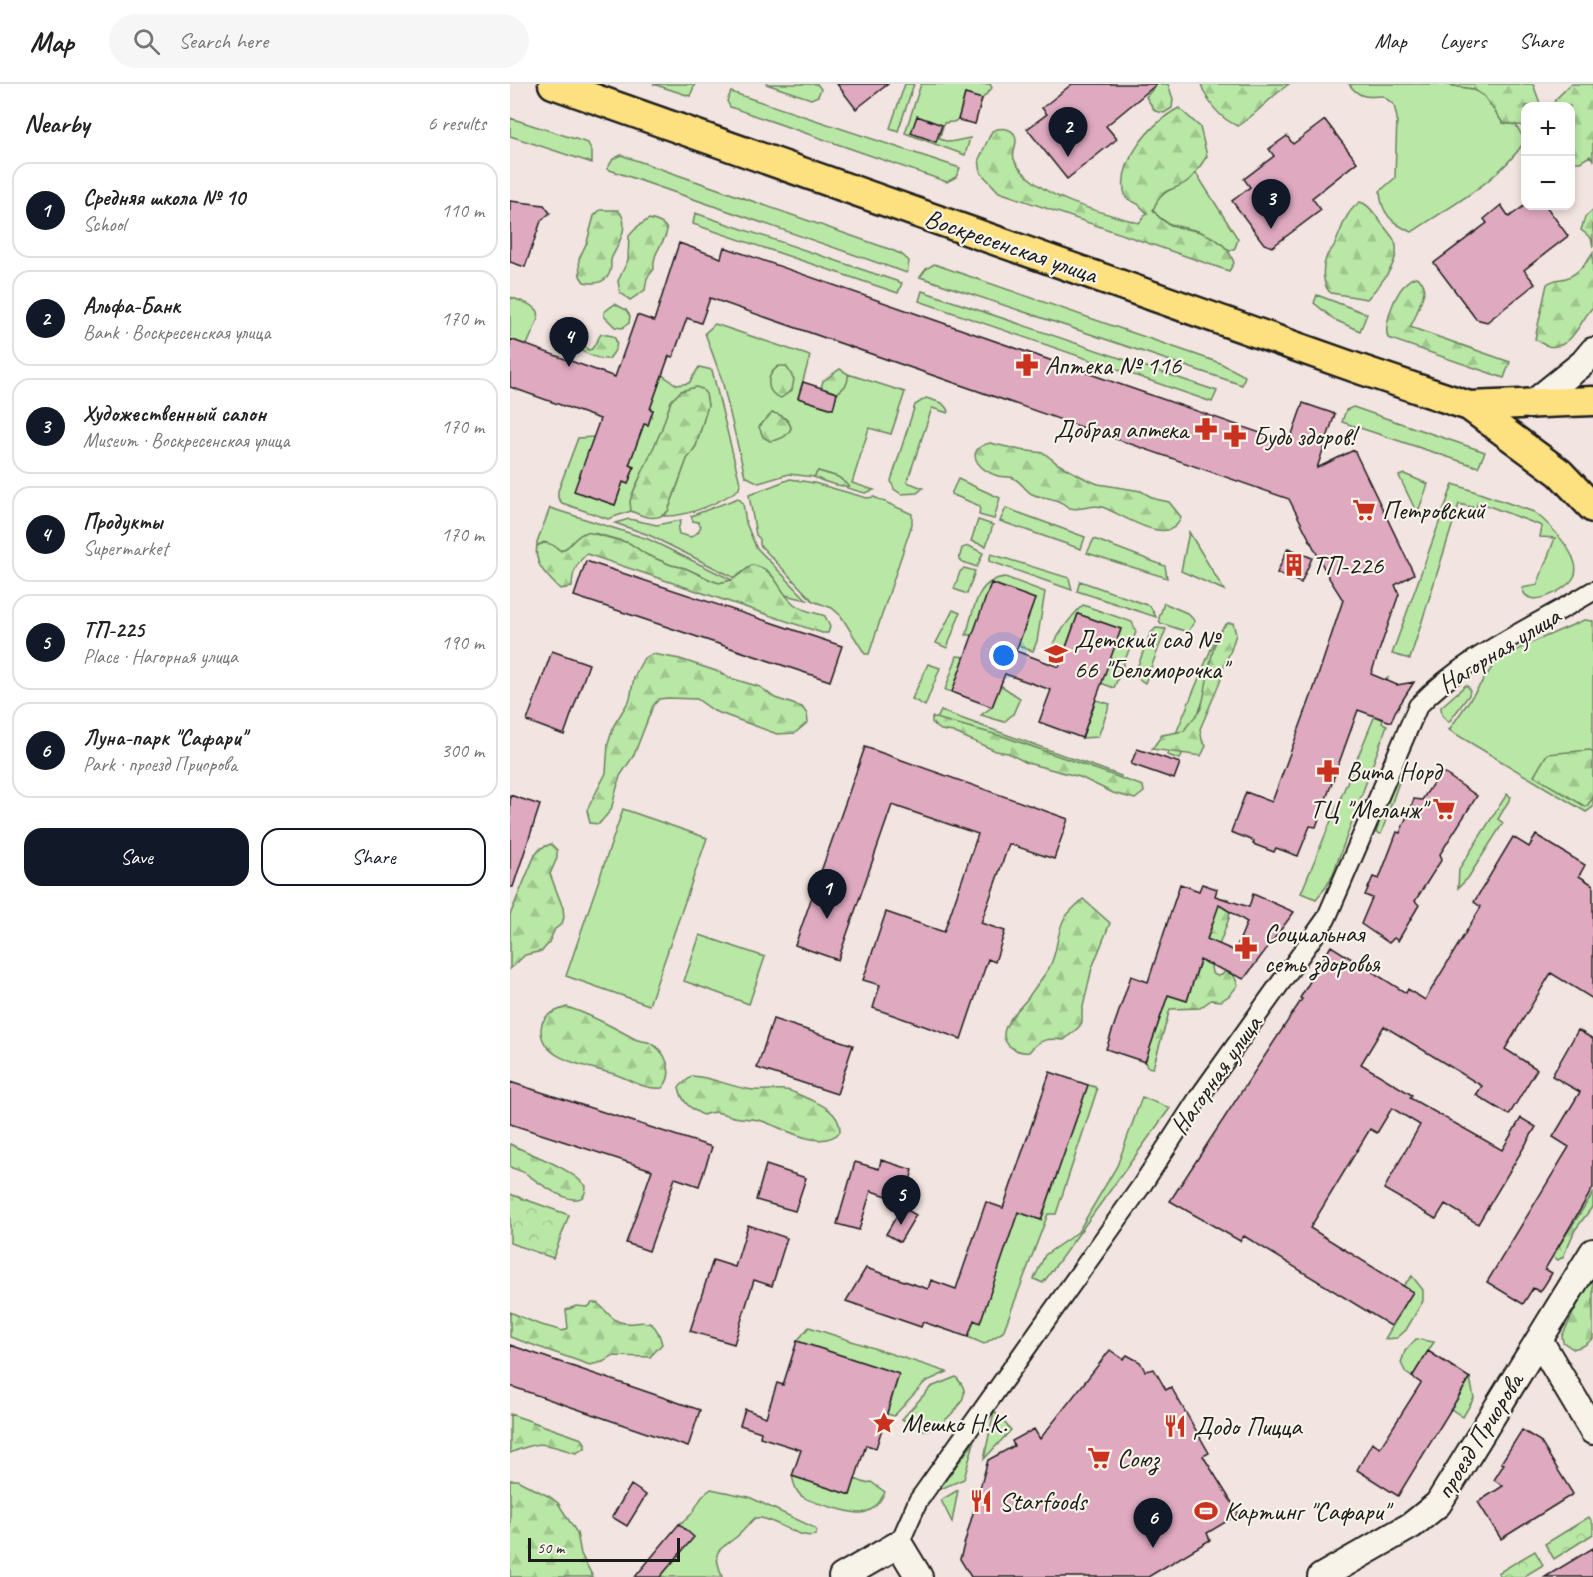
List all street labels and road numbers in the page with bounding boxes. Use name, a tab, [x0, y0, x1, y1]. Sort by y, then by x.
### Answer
street label: Воскресенская улица	[920, 201, 1103, 291]
street label: Нагорная улица	[1432, 599, 1568, 701]
street label: Нагорная улица	[1163, 1008, 1270, 1141]
street label: проезд Приорова	[1427, 1365, 1532, 1505]

